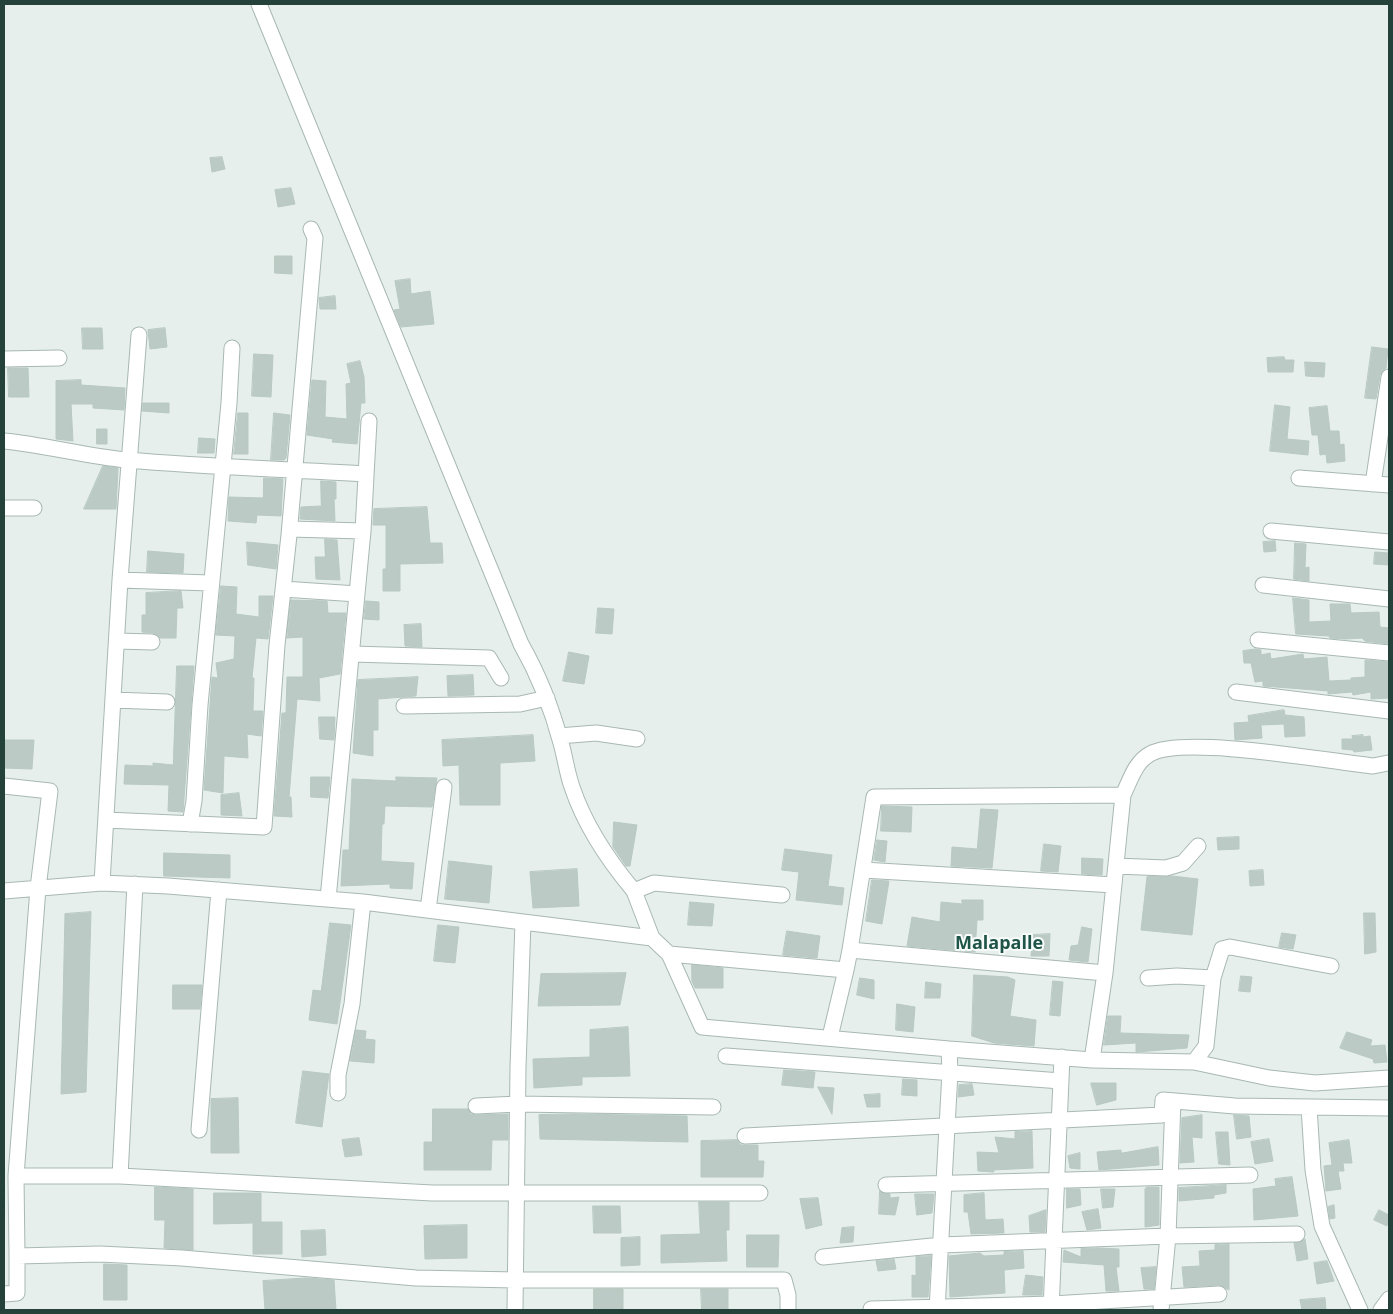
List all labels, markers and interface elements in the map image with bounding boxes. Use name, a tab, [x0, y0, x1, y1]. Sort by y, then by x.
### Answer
district label: Malapalle	[955, 933, 1043, 955]

